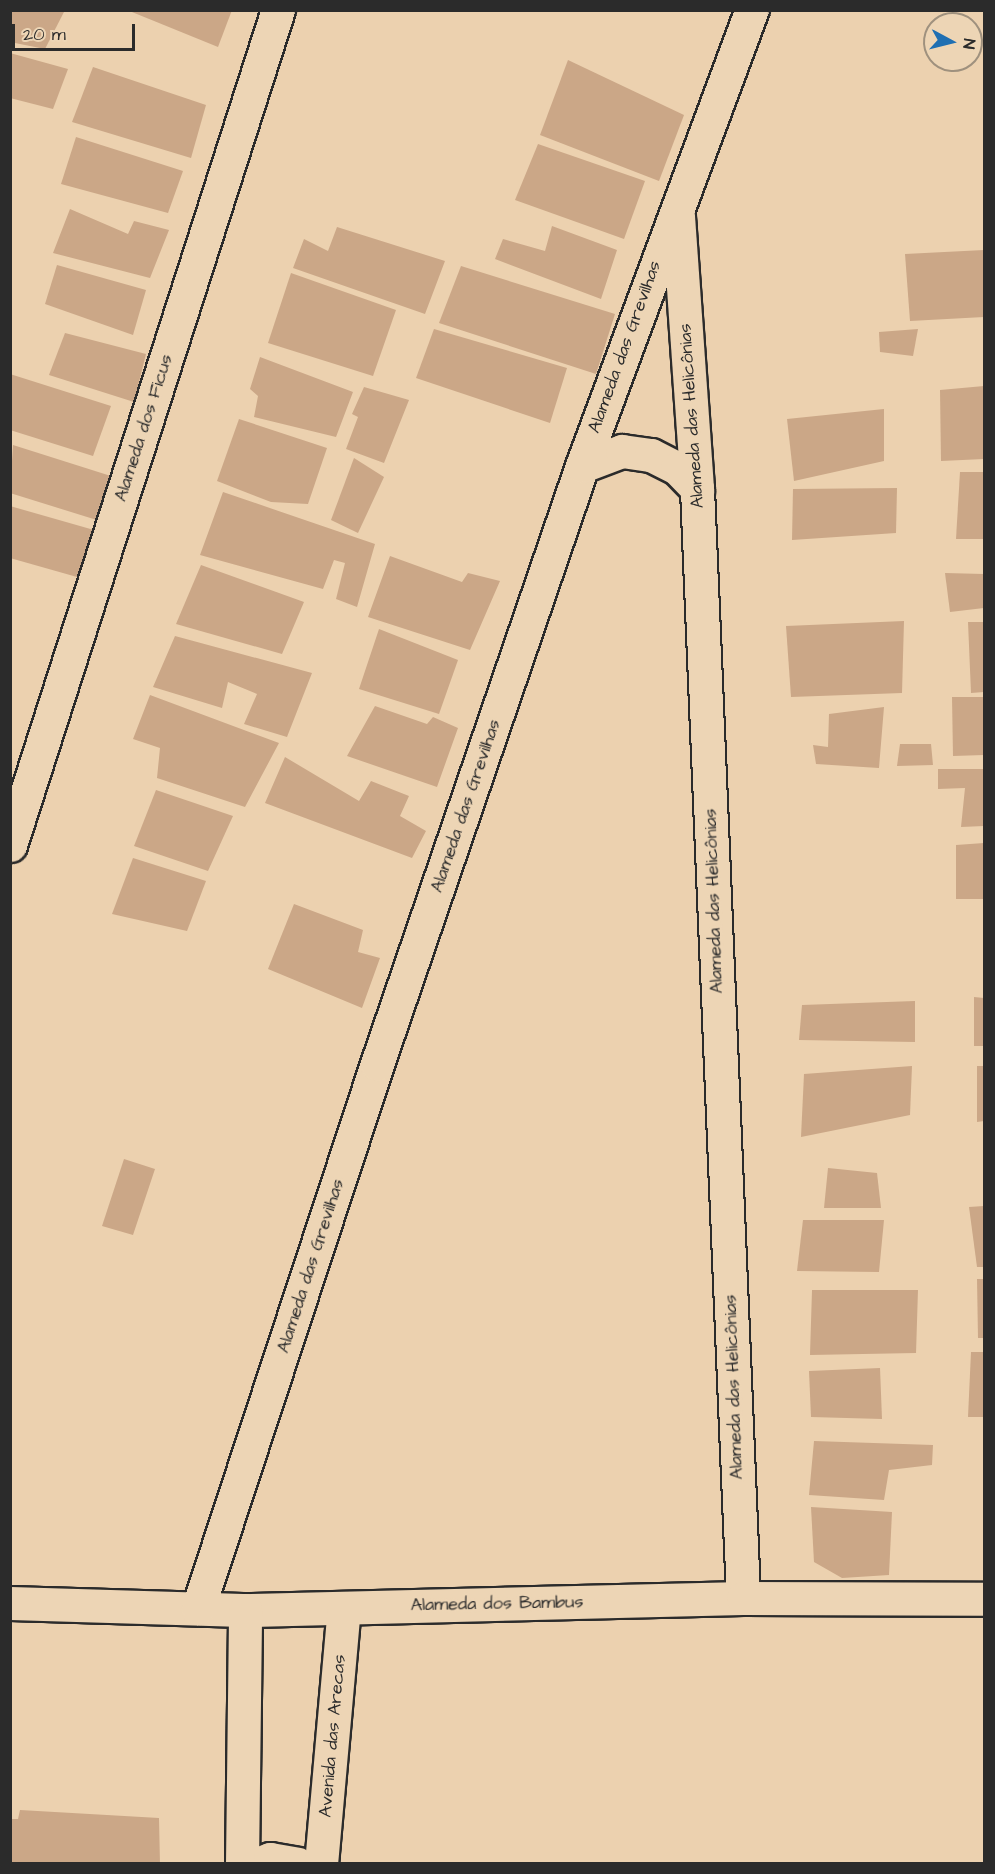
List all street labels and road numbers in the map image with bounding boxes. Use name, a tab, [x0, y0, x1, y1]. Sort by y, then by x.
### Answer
street label: Alameda das Grevilhas	[584, 258, 666, 436]
street label: Alameda das Helicônias	[675, 323, 709, 509]
street label: Alameda dos Ficus	[110, 352, 178, 504]
street label: Alameda das Grevilhas	[426, 717, 506, 895]
street label: Alameda das Helicônias	[700, 808, 728, 994]
street label: Alameda das Grevilhas	[273, 1176, 349, 1356]
street label: Alameda das Helicônias	[720, 1294, 748, 1480]
street label: Alameda dos Bambus	[410, 1592, 584, 1616]
street label: Avenida das Arecas	[315, 1654, 351, 1818]

